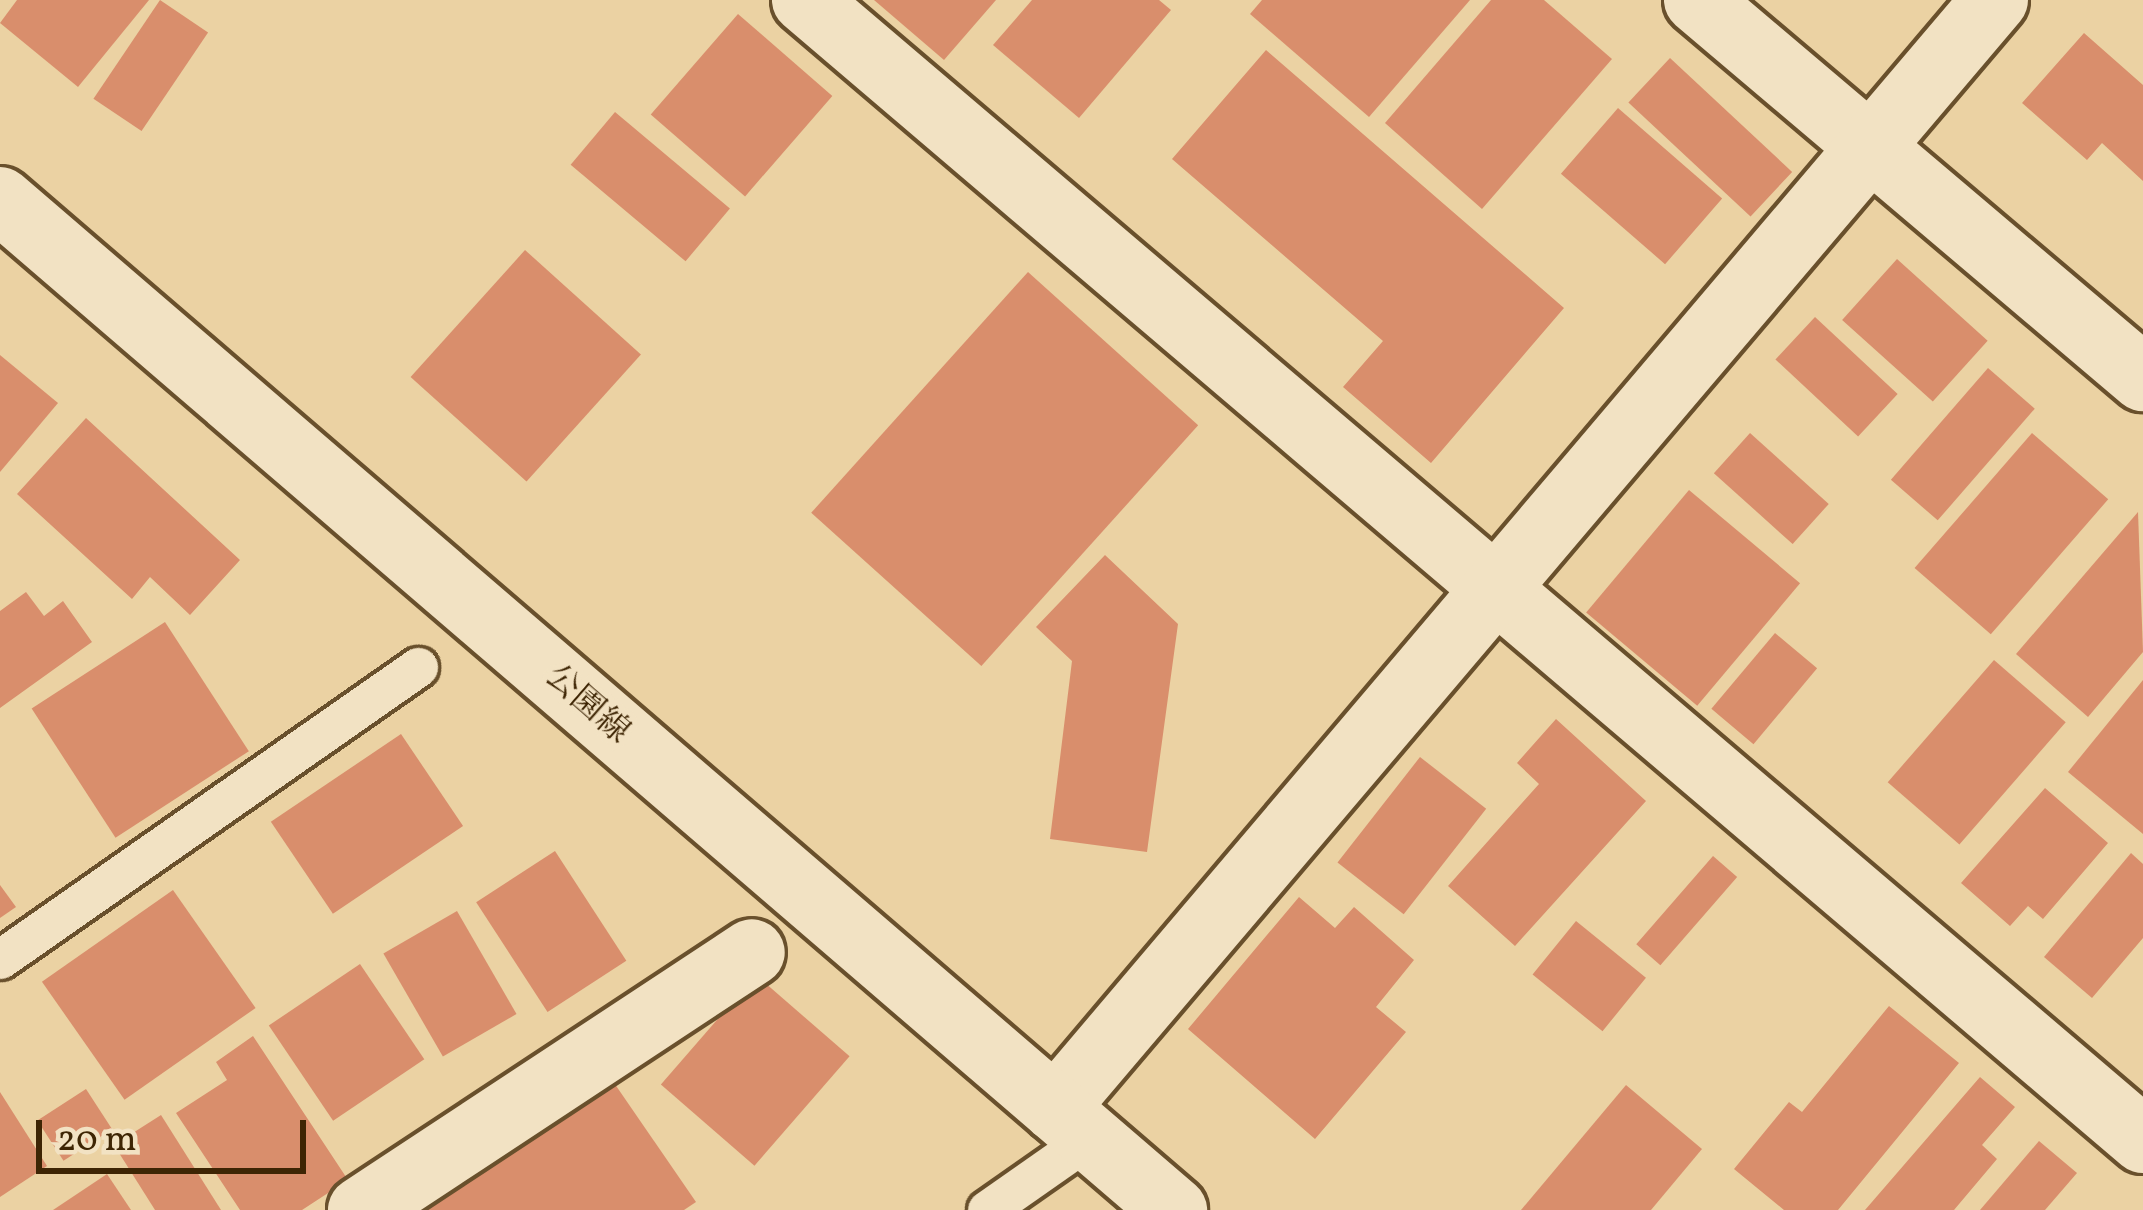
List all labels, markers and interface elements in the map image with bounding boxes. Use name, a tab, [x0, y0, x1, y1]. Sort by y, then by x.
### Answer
street label: 公園線	[536, 659, 636, 753]
scale bar	[42, 1096, 312, 1170]
text: 20 m	[57, 1116, 137, 1166]

